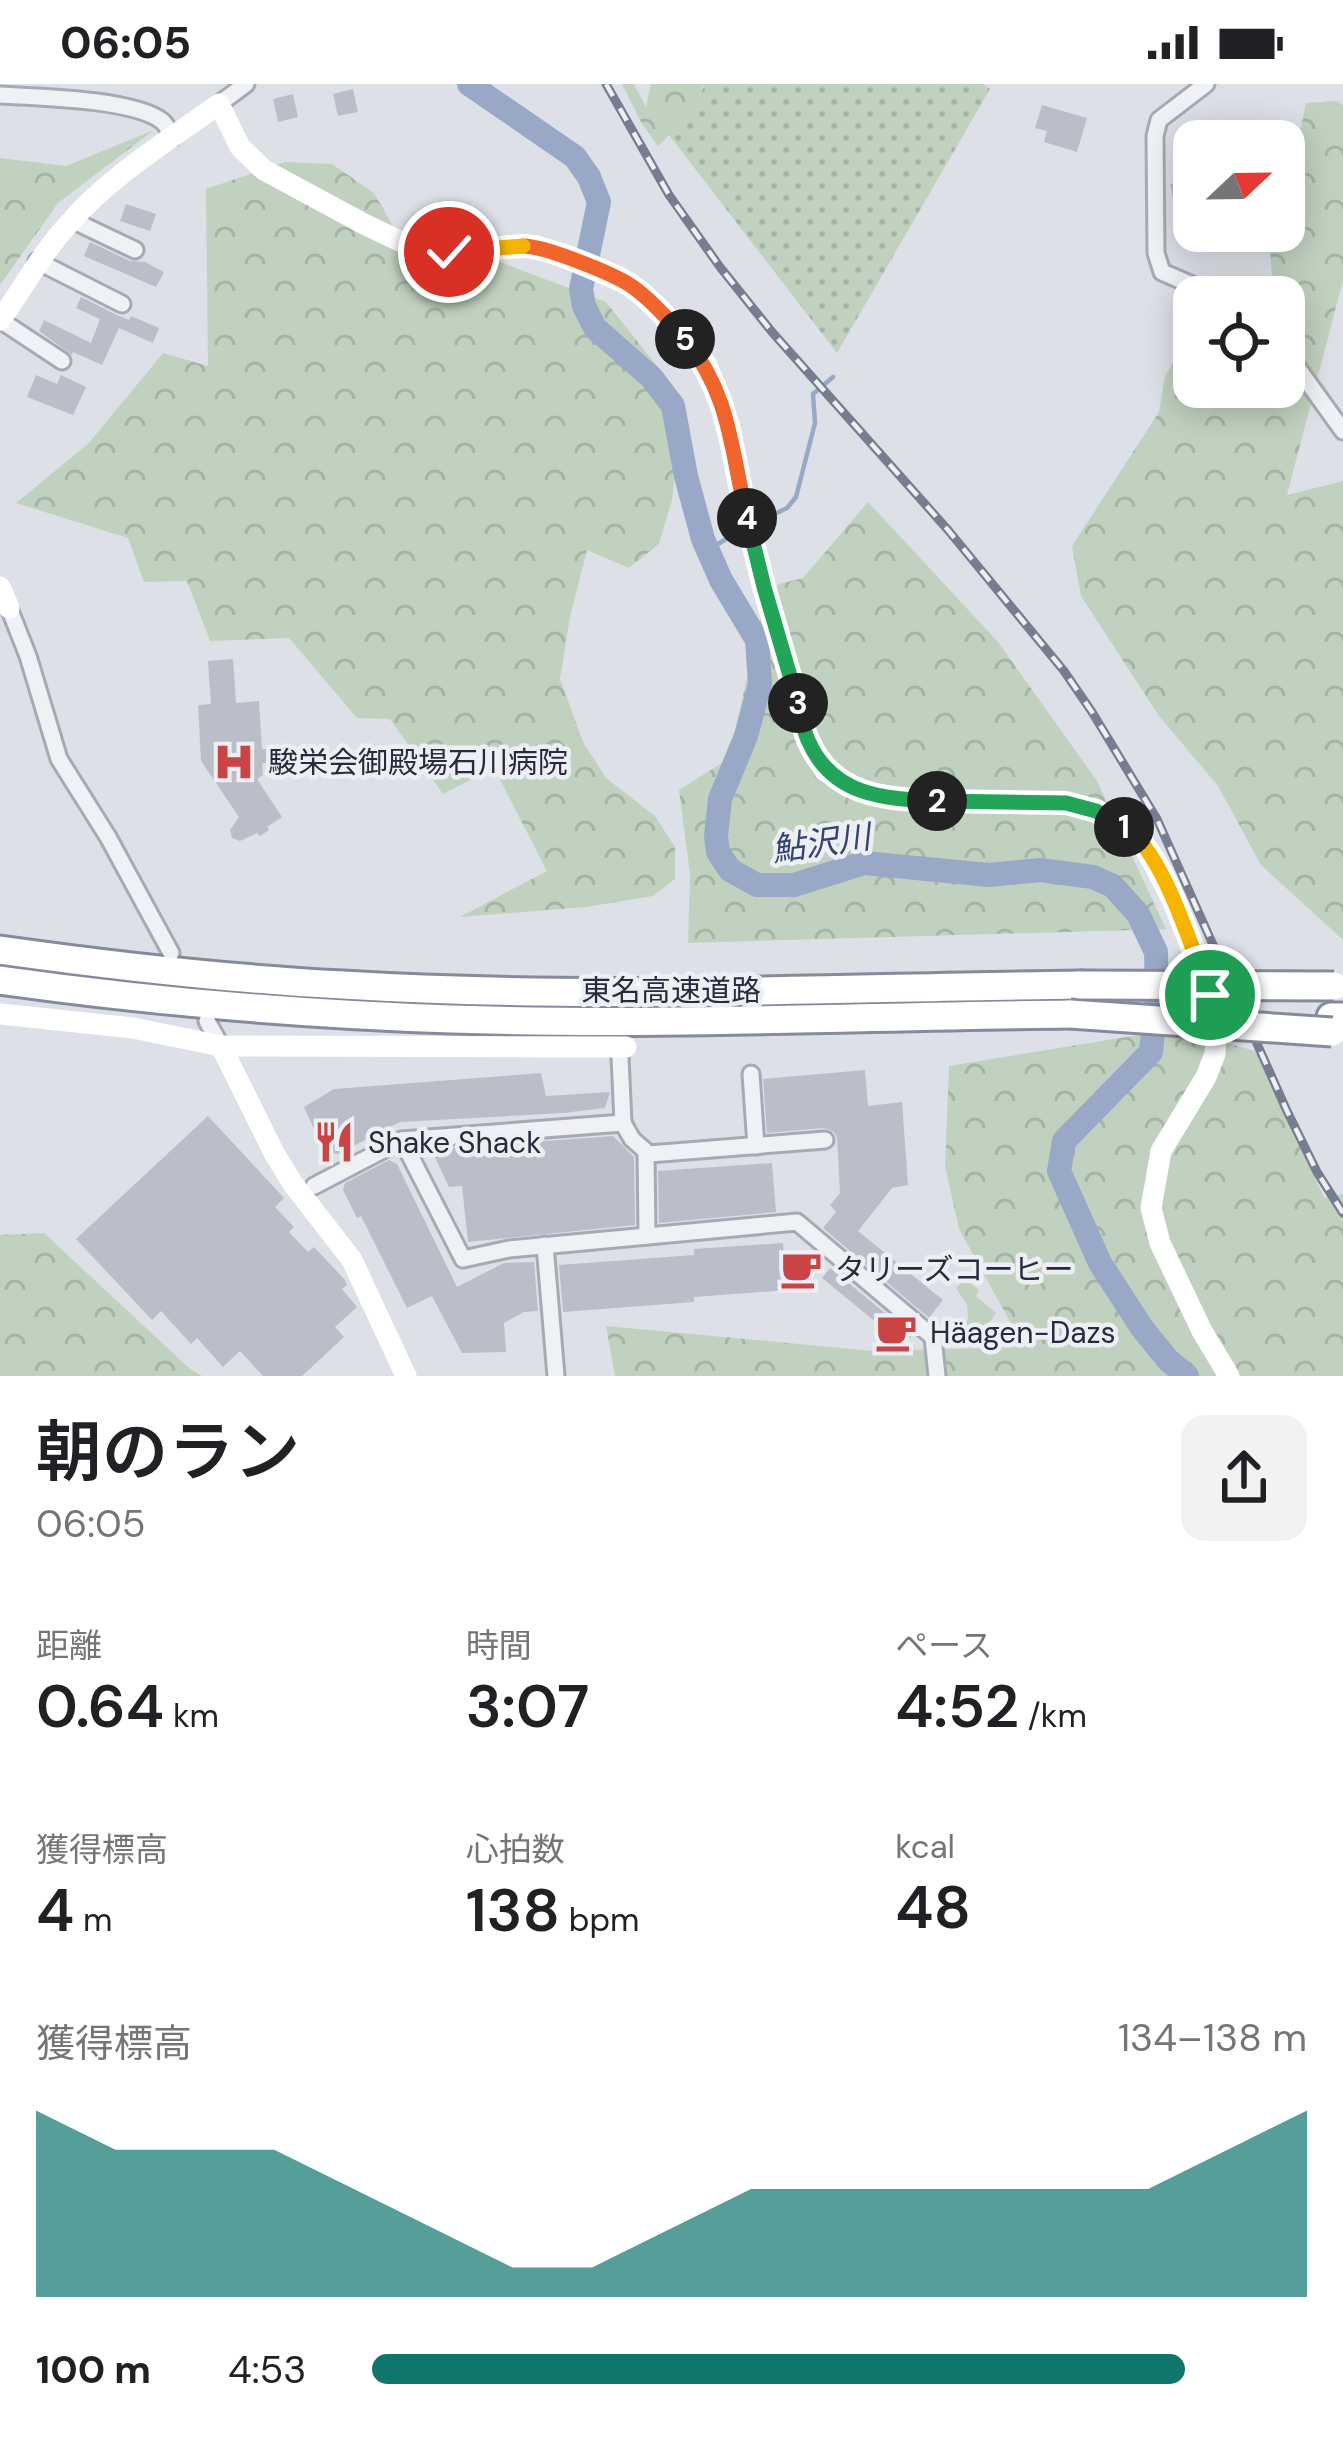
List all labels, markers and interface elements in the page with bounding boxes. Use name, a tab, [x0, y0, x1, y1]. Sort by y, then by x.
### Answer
text: 06:05	[60, 13, 191, 72]
north arrow	[1173, 120, 1305, 252]
map controls	[1173, 120, 1305, 408]
pin	[398, 201, 500, 303]
icon: check	[416, 219, 482, 285]
button: locate	[1173, 276, 1305, 408]
pin: 5	[655, 309, 715, 369]
text: 5	[675, 317, 695, 360]
pin: 4	[717, 488, 777, 548]
text: 4	[736, 496, 758, 539]
pin: 3	[768, 673, 828, 733]
text: 3	[788, 681, 808, 724]
hospital icon: 駿栄会御殿場石川病院	[211, 739, 257, 785]
place label: 駿栄会御殿場石川病院	[268, 743, 568, 782]
pin: 2	[907, 771, 967, 831]
text: 2	[927, 779, 947, 822]
pin: 1	[1094, 797, 1154, 857]
text: 1	[1118, 805, 1130, 848]
water label: 鮎沢川	[769, 814, 876, 871]
pin	[1159, 944, 1261, 1046]
icon: arrive	[1177, 962, 1243, 1028]
street label: 東名高速道路	[581, 971, 761, 1010]
restaurant icon: Shake Shack	[311, 1119, 357, 1165]
place label: Shake Shack	[368, 1123, 541, 1162]
cafe icon: タリーズコーヒー	[778, 1246, 824, 1292]
place label: タリーズコーヒー	[835, 1250, 1074, 1289]
cafe icon: Häagen-Dazs	[873, 1309, 919, 1355]
place label: Häagen-Dazs	[930, 1313, 1115, 1352]
text: 朝のラン	[36, 1410, 300, 1495]
button: share	[1181, 1415, 1307, 1541]
text: 06:05	[36, 1498, 146, 1549]
text: 距離	[36, 1624, 102, 1667]
text: 時間	[466, 1624, 532, 1667]
text: ペース	[895, 1624, 993, 1667]
text: 0.64	[36, 1667, 164, 1746]
text: 3:07	[466, 1667, 589, 1746]
text: 4:52	[895, 1667, 1019, 1746]
text: km	[164, 1694, 219, 1737]
text: /km	[1019, 1694, 1087, 1737]
text: kcal	[895, 1825, 955, 1868]
text: 獲得標高	[36, 1828, 168, 1871]
text: 心拍数	[466, 1828, 565, 1871]
text: 48	[895, 1868, 971, 1947]
text: 4	[36, 1871, 74, 1950]
text: 138	[466, 1871, 560, 1950]
text: m	[74, 1898, 112, 1941]
text: bpm	[560, 1898, 639, 1941]
text: 134–138 m	[1118, 2012, 1307, 2063]
text: 獲得標高	[36, 2018, 192, 2069]
text: 100 m	[36, 2344, 151, 2395]
text: 4:53	[228, 2344, 306, 2395]

